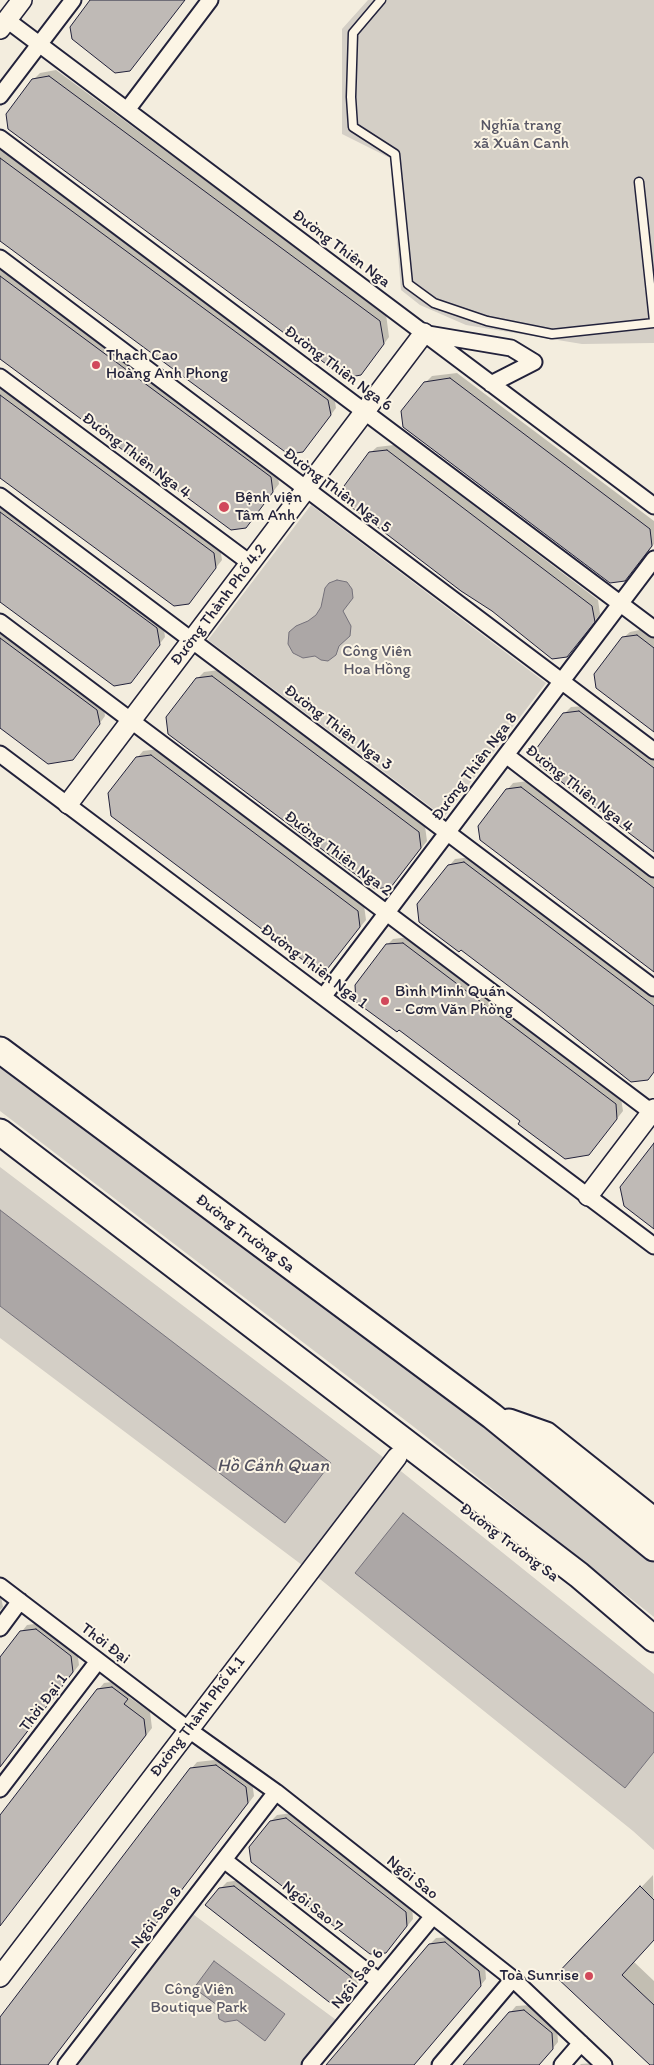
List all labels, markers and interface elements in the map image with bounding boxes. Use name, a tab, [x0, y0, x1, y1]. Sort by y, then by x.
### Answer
park label: Nghĩa trang xã Xuân Canh	[473, 116, 569, 154]
street label: Đường Thiên Nga	[288, 206, 394, 292]
street label: Đường Thiên Nga 6	[280, 322, 396, 416]
place label: Thạch Cao Hoàng Anh Phong	[106, 346, 228, 384]
marker: Thạch Cao Hoàng Anh Phong	[90, 359, 102, 371]
street label: Đường Thiên Nga 4	[78, 409, 194, 503]
street label: Đường Thiên Nga 5	[279, 444, 395, 538]
place label: Bệnh viện Tâm Anh	[235, 488, 302, 526]
marker: Bệnh viện Tâm Anh	[217, 500, 231, 514]
street label: Đường Thành Phố 4.2	[167, 540, 271, 670]
park label: Công Viên Hoa Hồng	[342, 642, 412, 680]
street label: Đường Thiên Nga 3	[280, 681, 396, 775]
street label: Đường Thiên Nga 8	[428, 709, 522, 825]
street label: Đường Thiên Nga 4	[521, 741, 637, 837]
street label: Đường Thiên Nga 2	[280, 807, 396, 901]
street label: Đường Thiên Nga 1	[257, 920, 371, 1014]
place label: Bình Minh Quán - Cơm Văn Phòng	[395, 982, 513, 1020]
marker: Bình Minh Quán - Cơm Văn Phòng	[379, 995, 391, 1007]
street label: Đường Trường Sa	[192, 1190, 298, 1278]
water label: Hồ Cảnh Quan	[217, 1455, 329, 1477]
street label: Đường Trường Sa	[456, 1499, 562, 1587]
street label: Thời Đại	[77, 1619, 133, 1669]
street label: Đường Thành Phố 4.1	[146, 1653, 250, 1781]
street label: Thời Đại 1	[16, 1670, 72, 1736]
street label: Ngôi Sao	[382, 1852, 442, 1904]
street label: Ngôi Sao 7	[278, 1877, 346, 1937]
street label: Ngôi Sao 8	[127, 1883, 187, 1953]
street label: Ngôi Sao 6	[328, 1945, 388, 2013]
place label: Toà Sunrise	[500, 1966, 579, 1986]
marker: Toà Sunrise	[583, 1970, 595, 1982]
park label: Công Viên Boutique Park	[150, 1980, 248, 2018]

